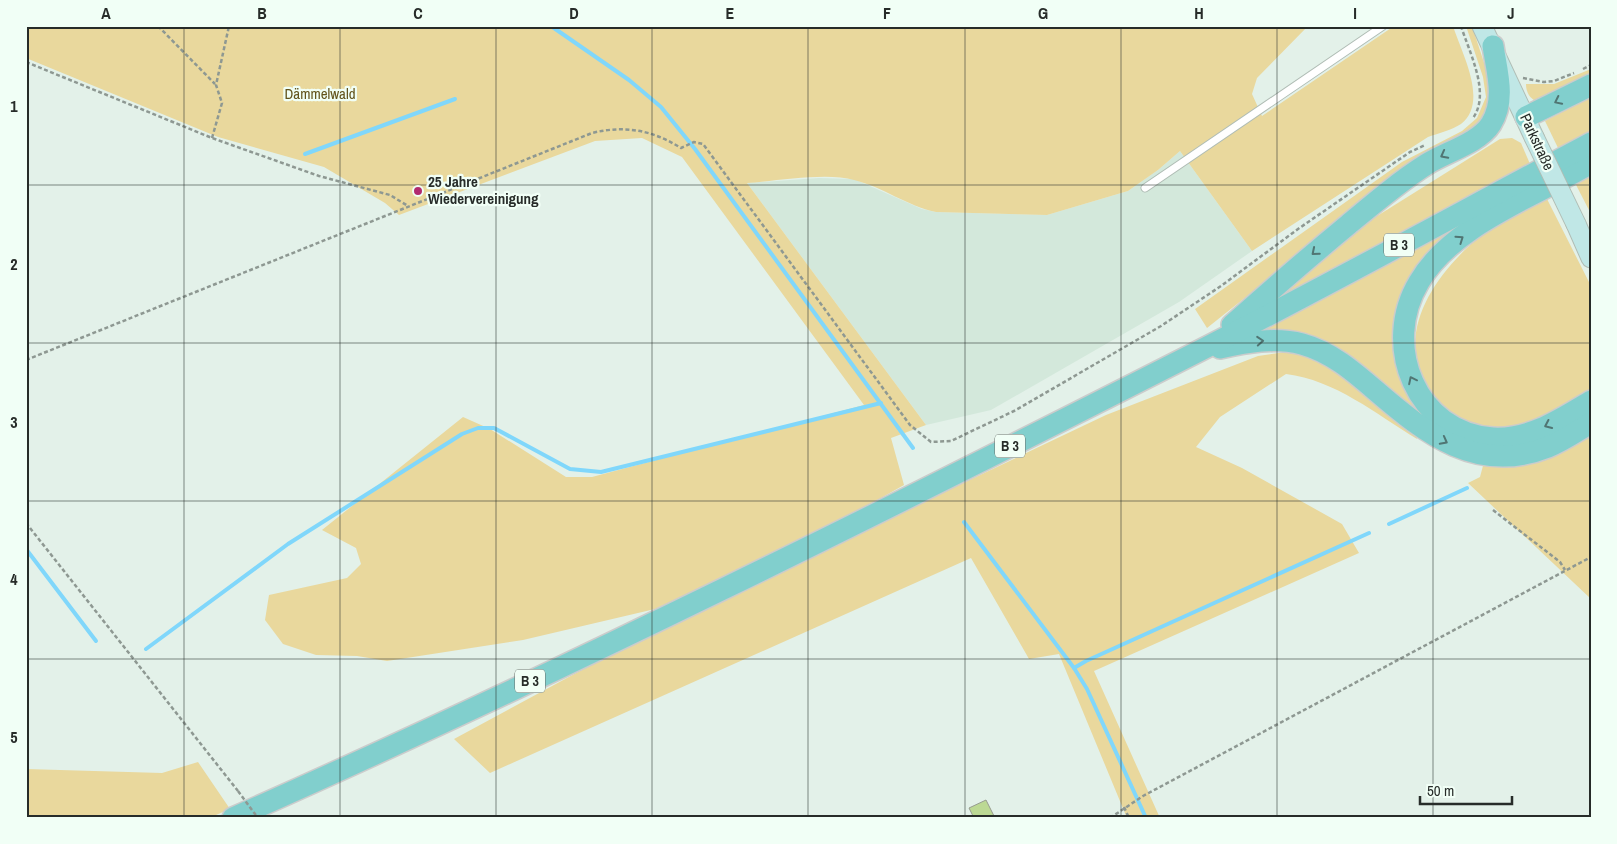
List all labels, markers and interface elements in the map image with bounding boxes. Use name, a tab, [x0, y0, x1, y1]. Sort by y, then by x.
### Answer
text: A	[101, 2, 111, 24]
text: B	[257, 2, 267, 24]
text: C	[413, 2, 423, 24]
text: D	[569, 2, 579, 24]
text: E	[726, 2, 735, 24]
text: F	[883, 2, 891, 24]
text: G	[1038, 2, 1048, 24]
text: H	[1194, 2, 1204, 24]
text: I	[1353, 2, 1357, 24]
text: J	[1507, 2, 1515, 24]
park label: Dämmelwald	[284, 83, 356, 104]
text: 1	[10, 95, 18, 117]
one-way arrow	[1554, 95, 1563, 105]
street label: Parkstraße	[1515, 110, 1560, 174]
one-way arrow	[1440, 148, 1449, 158]
place label: 25 Jahre Wiedervereinigung	[428, 171, 539, 209]
marker: 25 Jahre Wiedervereinigung	[412, 185, 424, 197]
road number: B 3	[1384, 234, 1414, 256]
one-way arrow	[1454, 236, 1464, 245]
one-way arrow	[1312, 247, 1321, 255]
text: 2	[10, 253, 18, 275]
one-way arrow	[1256, 336, 1264, 347]
one-way arrow	[1407, 376, 1418, 385]
text: 3	[10, 411, 18, 433]
one-way arrow	[1545, 419, 1554, 429]
road number: B 3	[995, 434, 1025, 458]
one-way arrow	[1438, 435, 1447, 445]
text: 4	[10, 568, 18, 590]
road number: B 3	[515, 669, 545, 692]
text: 5	[10, 726, 18, 748]
scale bar	[1420, 774, 1512, 806]
text: 50 m	[1427, 780, 1454, 801]

